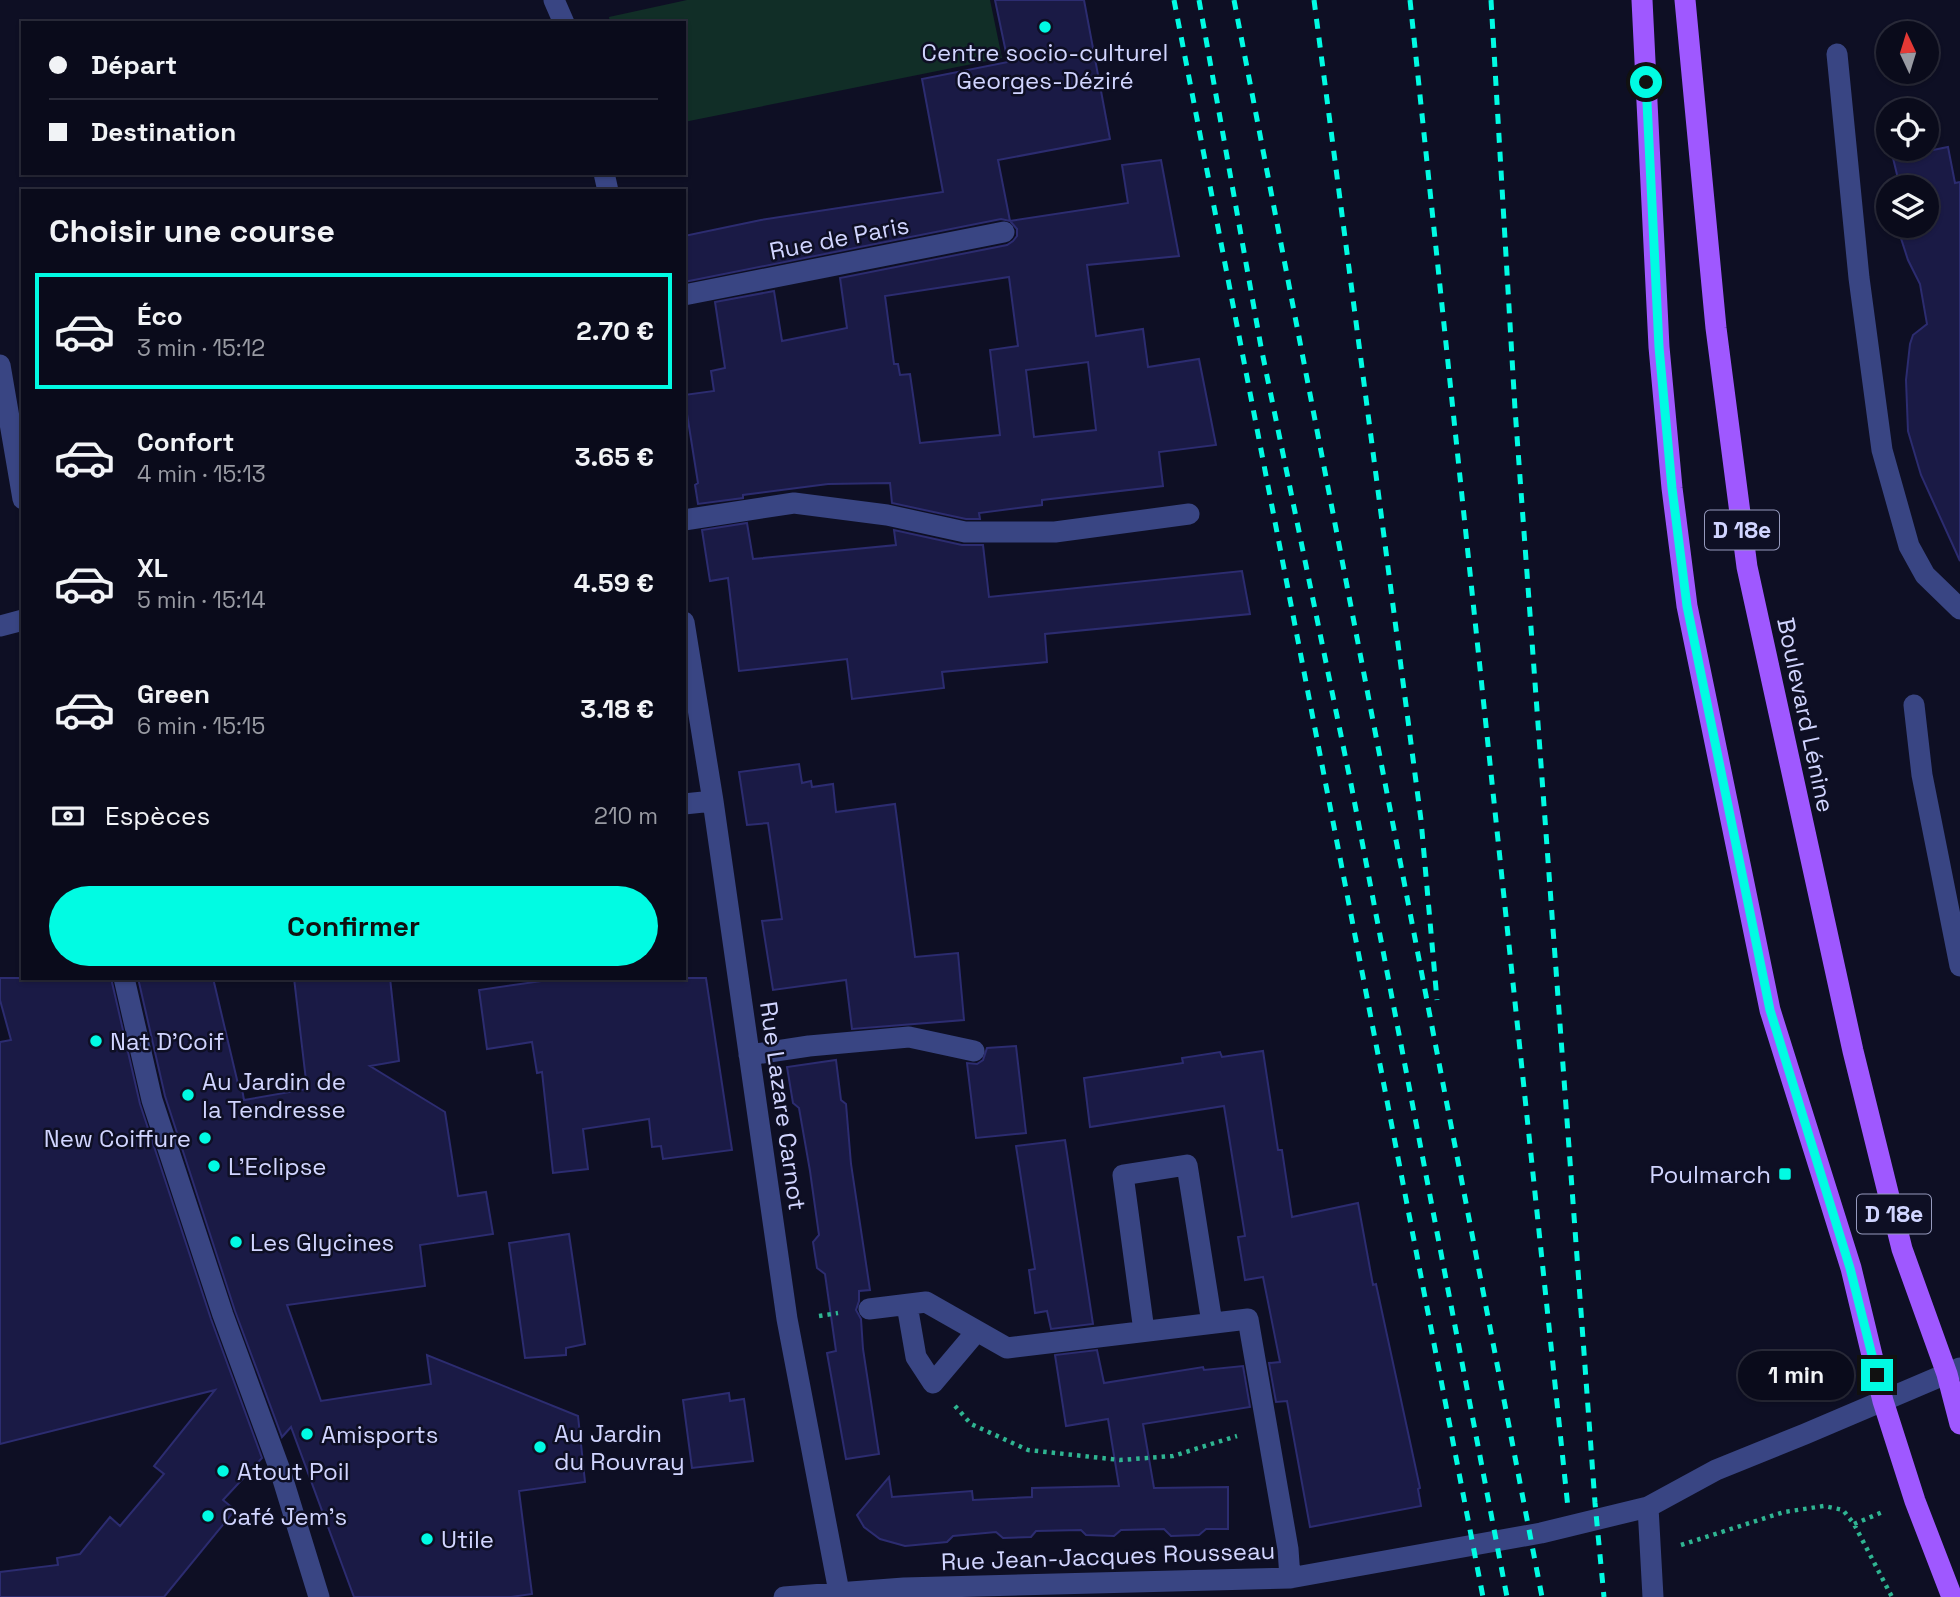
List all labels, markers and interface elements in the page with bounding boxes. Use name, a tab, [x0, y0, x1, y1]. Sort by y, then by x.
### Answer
marker: Centre socio-culturel Georges-Déziré	[1037, 19, 1053, 35]
north arrow	[1876, 21, 1939, 84]
map controls	[1876, 21, 1939, 238]
place label: Centre socio-culturel Georges-Déziré	[922, 37, 1168, 96]
text: Départ	[91, 48, 177, 82]
route start	[1630, 66, 1662, 98]
button: locate	[1876, 98, 1939, 161]
text: Destination	[91, 115, 236, 149]
button: layers	[1876, 175, 1939, 238]
street label: Rue de Paris	[767, 209, 911, 267]
text: Choisir une course	[49, 211, 335, 251]
text: Éco	[137, 299, 183, 333]
icon: car	[53, 300, 116, 363]
text: 2.70 €	[576, 314, 654, 348]
text: 3 min · 15:12	[137, 333, 265, 363]
text: Confort	[137, 425, 234, 459]
icon: car	[53, 426, 116, 489]
text: 3.65 €	[575, 440, 654, 474]
text: 4 min · 15:13	[137, 459, 266, 489]
road number: D 18e	[1705, 510, 1779, 550]
text: XL	[137, 551, 168, 585]
icon: car	[53, 552, 116, 615]
text: 4.59 €	[574, 566, 654, 600]
text: 5 min · 15:14	[137, 585, 266, 615]
street label: Boulevard Lénine	[1770, 615, 1842, 815]
text: Green	[137, 677, 210, 711]
icon: car	[53, 678, 116, 741]
text: 3.18 €	[580, 692, 654, 726]
text: 6 min · 15:15	[137, 711, 265, 741]
icon: cash	[49, 797, 87, 835]
text: Espèces	[105, 799, 210, 833]
text: 210 m	[594, 801, 658, 831]
button: Confirmer	[49, 886, 658, 966]
street label: Rue Lazare Carnot	[753, 1000, 813, 1212]
place label: Nat D'Coif	[110, 1026, 224, 1057]
marker: Nat D'Coif	[88, 1033, 104, 1049]
place label: Au Jardin de la Tendresse	[202, 1066, 346, 1125]
marker: Au Jardin de la Tendresse	[180, 1087, 196, 1103]
place label: New Coiffure	[44, 1123, 191, 1154]
marker: New Coiffure	[197, 1130, 213, 1146]
place label: L'Eclipse	[228, 1151, 327, 1182]
marker: L'Eclipse	[206, 1158, 222, 1174]
place label: Poulmarch	[1649, 1159, 1771, 1190]
marker: Poulmarch	[1777, 1166, 1793, 1182]
road number: D 18e	[1857, 1194, 1931, 1233]
place label: Les Glycines	[250, 1227, 394, 1258]
marker: Les Glycines	[228, 1234, 244, 1250]
callout: 1 min	[1737, 1350, 1853, 1400]
route end	[1861, 1359, 1893, 1391]
text: 1 min	[1768, 1360, 1824, 1390]
place label: Au Jardin du Rouvray	[554, 1418, 685, 1477]
place label: Amisports	[321, 1419, 438, 1450]
marker: Amisports	[299, 1426, 315, 1442]
marker: Au Jardin du Rouvray	[532, 1439, 548, 1455]
place label: Atout Poil	[237, 1456, 350, 1487]
marker: Atout Poil	[215, 1463, 231, 1479]
place label: Café Jem's	[222, 1501, 347, 1532]
marker: Café Jem's	[200, 1508, 216, 1524]
place label: Utile	[441, 1524, 494, 1555]
marker: Utile	[419, 1531, 435, 1547]
street label: Rue Jean-Jacques Rousseau	[940, 1535, 1276, 1577]

